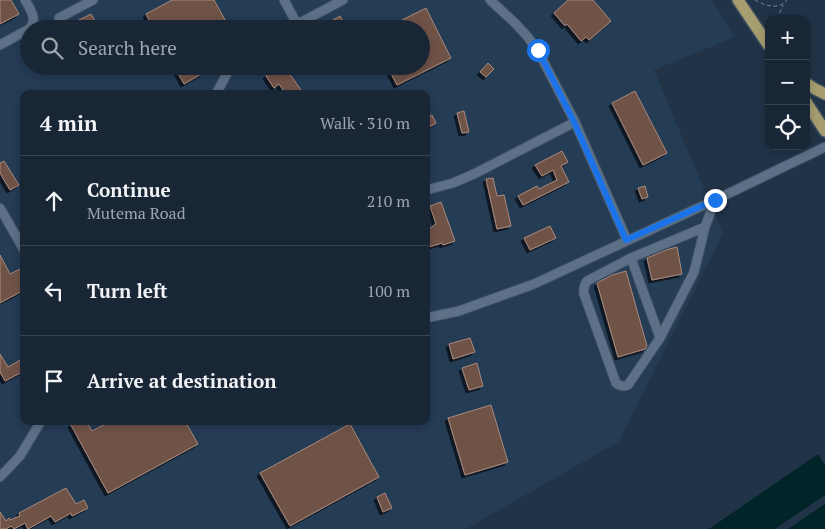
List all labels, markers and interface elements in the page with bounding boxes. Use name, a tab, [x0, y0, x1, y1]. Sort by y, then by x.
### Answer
map controls	[765, 15, 810, 150]
button: +	[765, 15, 810, 60]
search box	[20, 20, 430, 75]
icon: search	[38, 34, 66, 62]
text: Search here	[78, 35, 177, 60]
route start	[527, 39, 550, 62]
button: −	[765, 60, 810, 105]
button: locate	[765, 105, 810, 150]
text: 4 min	[40, 109, 97, 137]
text: Walk · 310 m	[320, 112, 410, 134]
text: Continue	[87, 177, 171, 202]
icon: ahead	[40, 187, 68, 215]
route end	[704, 189, 727, 212]
text: 210 m	[367, 190, 410, 212]
text: Mutema Road	[87, 202, 186, 224]
icon: left	[40, 277, 68, 305]
text: Turn left	[87, 278, 168, 303]
text: 100 m	[367, 280, 410, 302]
icon: arrive	[40, 367, 68, 395]
text: Arrive at destination	[87, 368, 276, 393]

